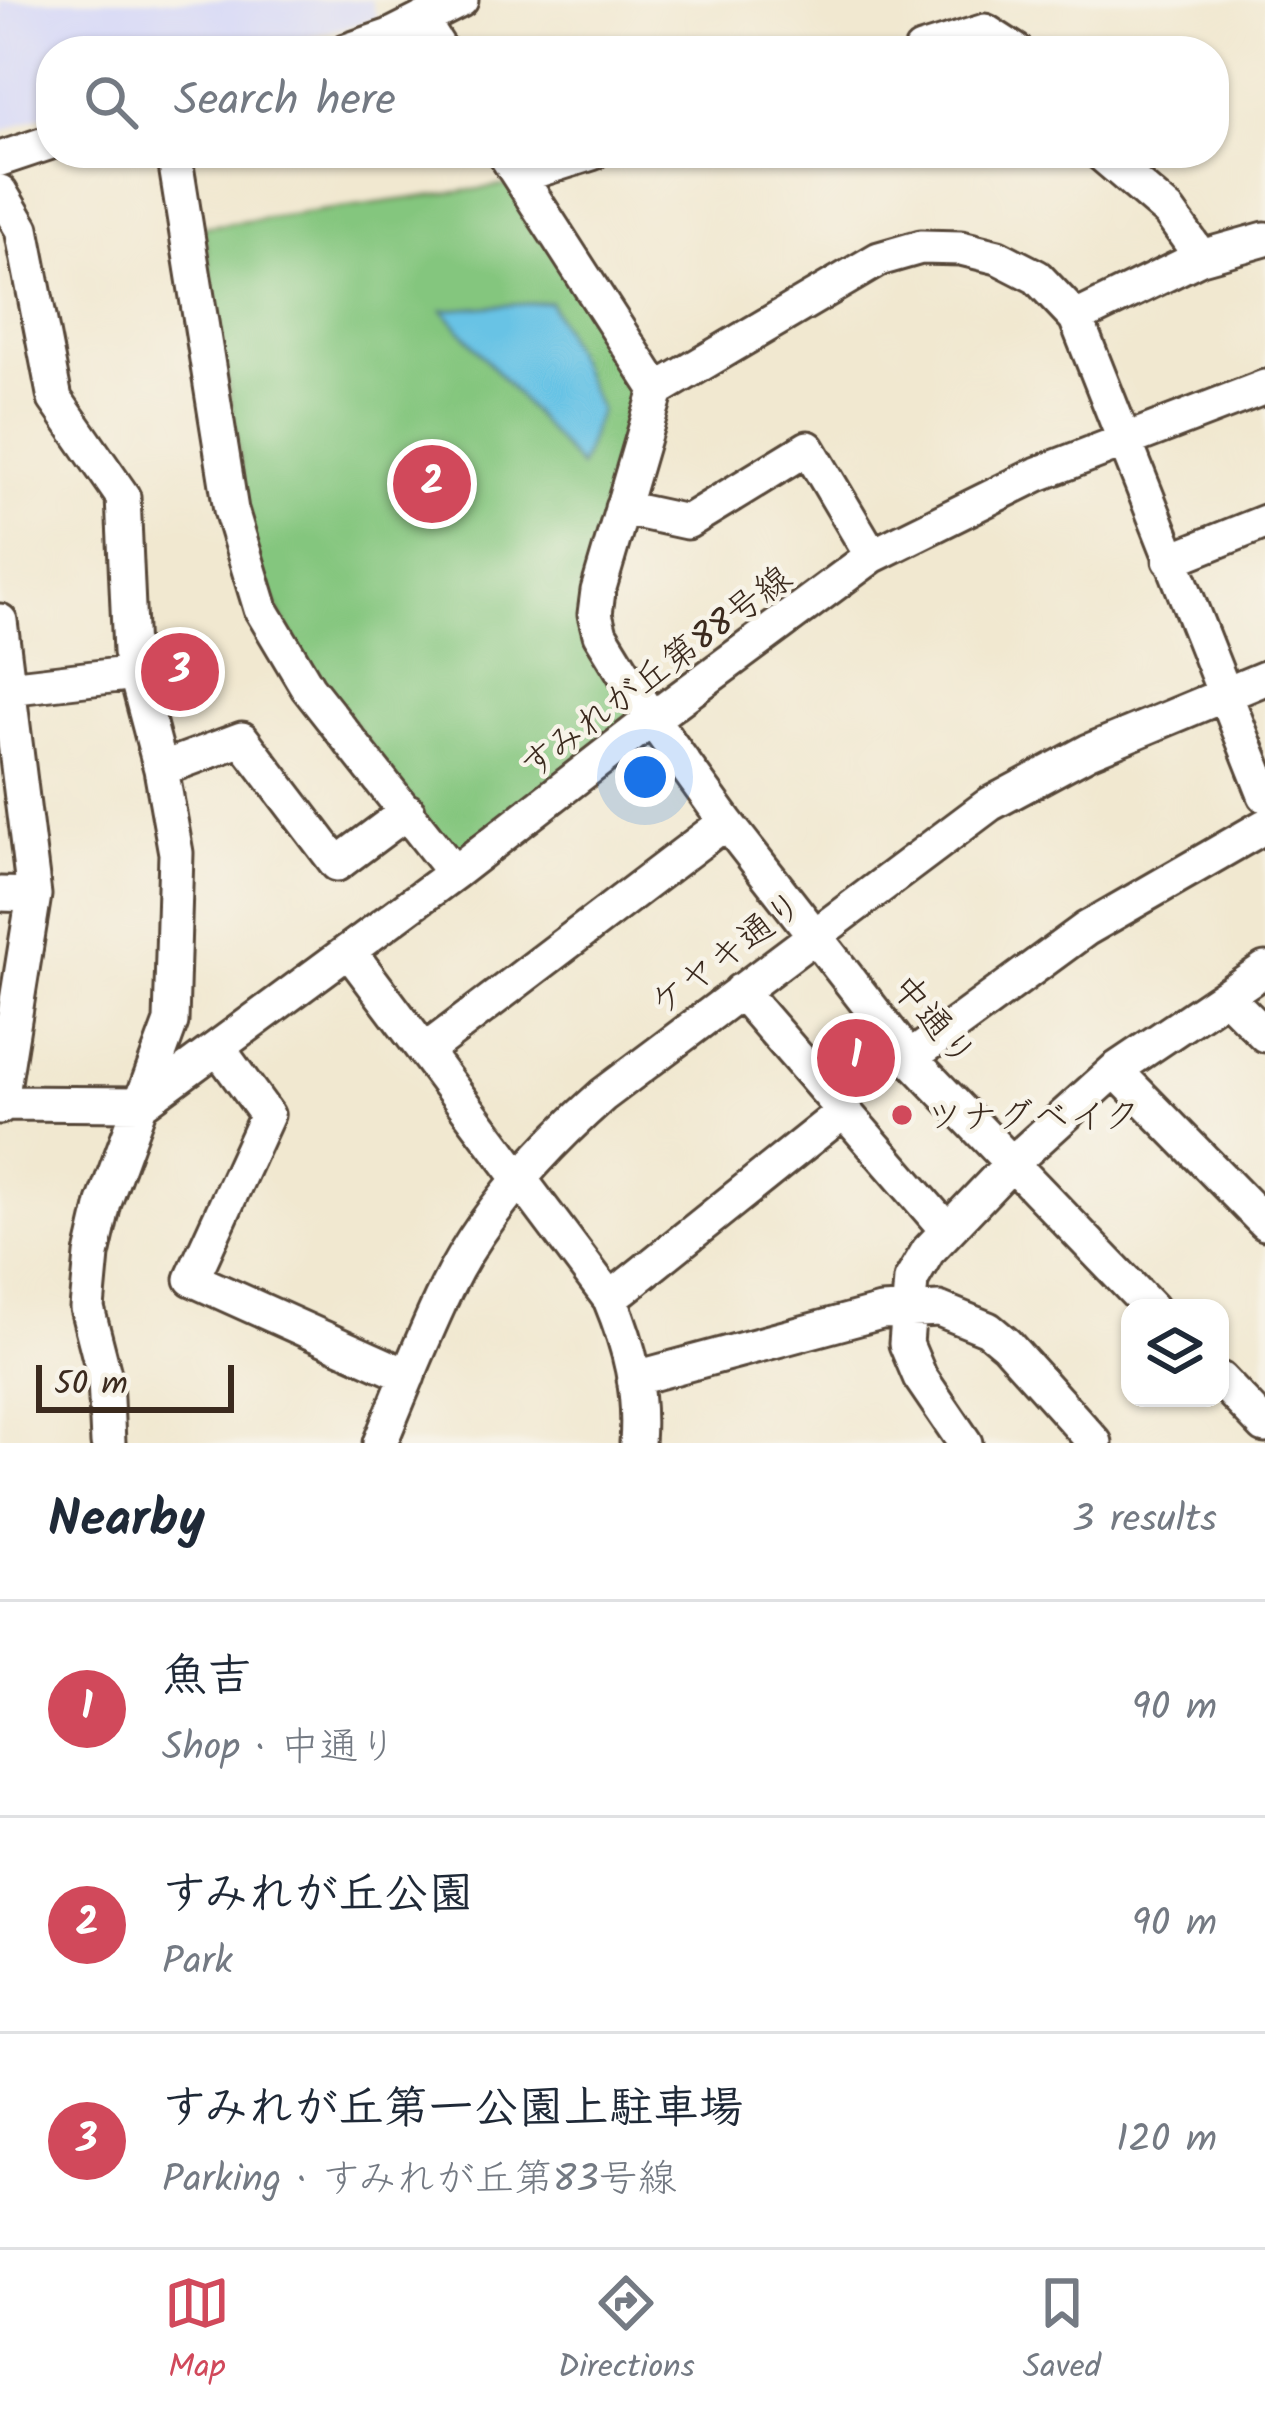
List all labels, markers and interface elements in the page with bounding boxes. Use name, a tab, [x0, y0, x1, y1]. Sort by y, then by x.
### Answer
search box	[36, 36, 1229, 168]
text: Search here	[174, 66, 396, 138]
icon: search	[78, 69, 144, 135]
pin: 2	[393, 439, 471, 529]
street label: すみれが丘第88号線	[509, 552, 805, 795]
pin: 3	[141, 627, 219, 717]
your location	[615, 747, 675, 807]
street label: ケヤキ通り	[639, 878, 817, 1032]
street label: 中通り	[876, 963, 989, 1082]
pin: 1	[817, 1013, 895, 1103]
place label: ツナグベイク	[926, 1090, 1140, 1147]
marker: ツナグベイク	[889, 1102, 915, 1128]
map controls	[1121, 1299, 1229, 1407]
button: layers	[1121, 1299, 1229, 1407]
scale bar	[36, 1359, 234, 1412]
text: 50 m	[54, 1359, 128, 1412]
text: Nearby	[48, 1481, 205, 1562]
text: 3 results	[1072, 1490, 1217, 1552]
text: 魚吉	[162, 1642, 252, 1714]
text: 1	[81, 1678, 93, 1740]
text: 90 m	[1132, 1678, 1217, 1740]
text: Shop · 中通り	[162, 1718, 397, 1780]
text: すみれが丘公園	[162, 1860, 473, 1932]
text: 2	[76, 1894, 98, 1956]
text: 90 m	[1132, 1894, 1217, 1956]
text: Park	[162, 1932, 233, 1994]
text: すみれが丘第一公園上駐車場	[162, 2074, 743, 2146]
text: 3	[76, 2110, 98, 2172]
text: 120 m	[1116, 2110, 1217, 2172]
text: Parking · すみれが丘第83号線	[162, 2150, 676, 2212]
tab: Map	[164, 2270, 230, 2395]
tab: Directions	[558, 2270, 695, 2395]
tab: Saved	[1023, 2270, 1101, 2395]

